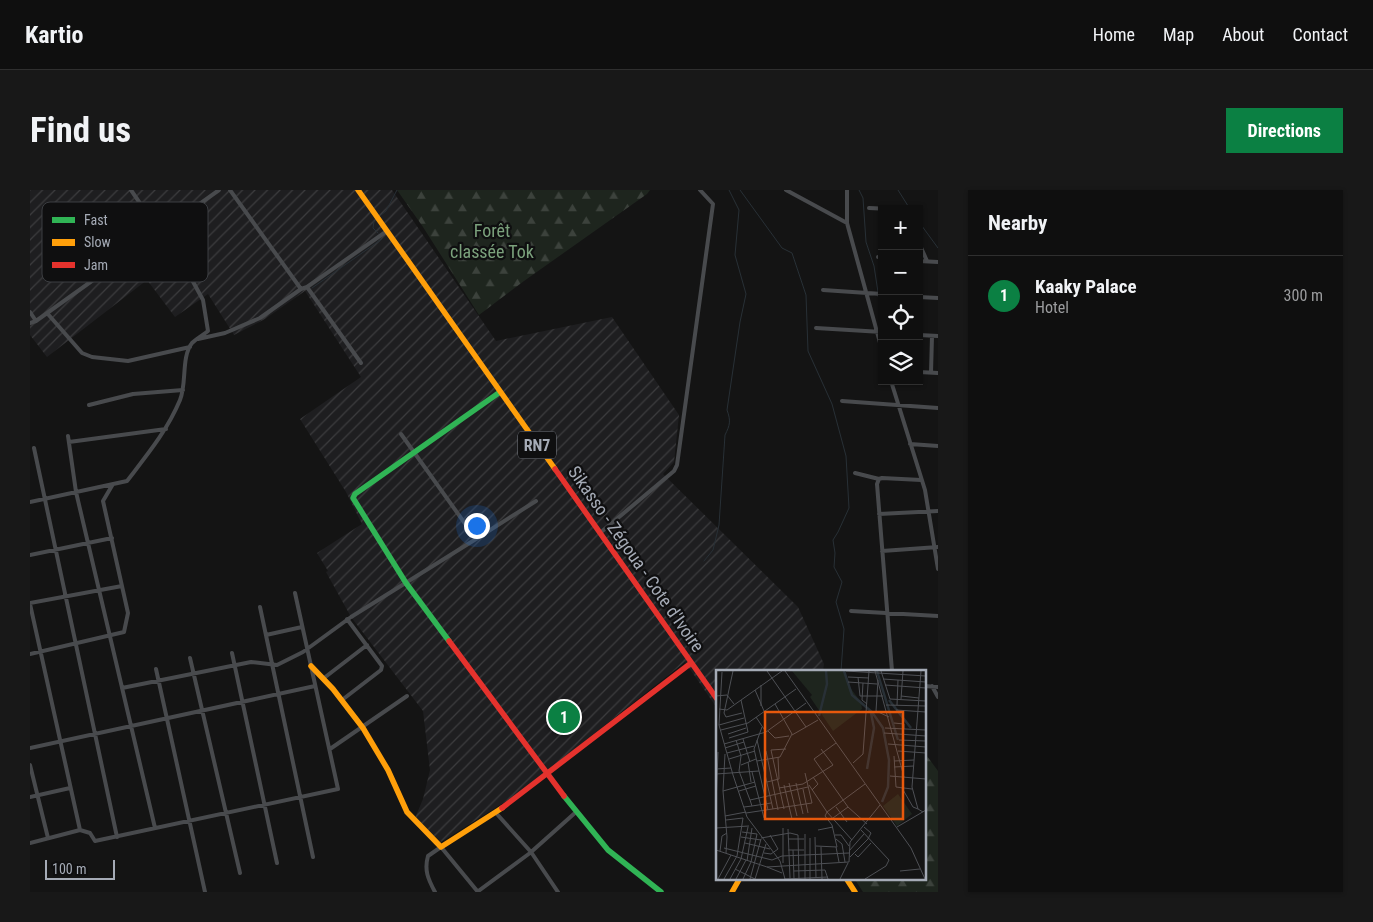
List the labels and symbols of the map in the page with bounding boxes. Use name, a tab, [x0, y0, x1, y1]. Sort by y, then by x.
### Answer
legend	[42, 202, 208, 282]
text: Fast	[84, 212, 108, 228]
park label: Forêt classée Tok	[450, 220, 534, 262]
text: Slow	[84, 234, 111, 250]
text: Jam	[84, 257, 108, 273]
road number: RN7	[518, 432, 556, 458]
street label: Sikasso - Zégoua - Cote d'Ivoire	[564, 462, 709, 656]
your location	[464, 513, 490, 539]
inset map	[716, 670, 926, 880]
pin: 1	[548, 698, 580, 736]
scale bar	[45, 857, 115, 880]

